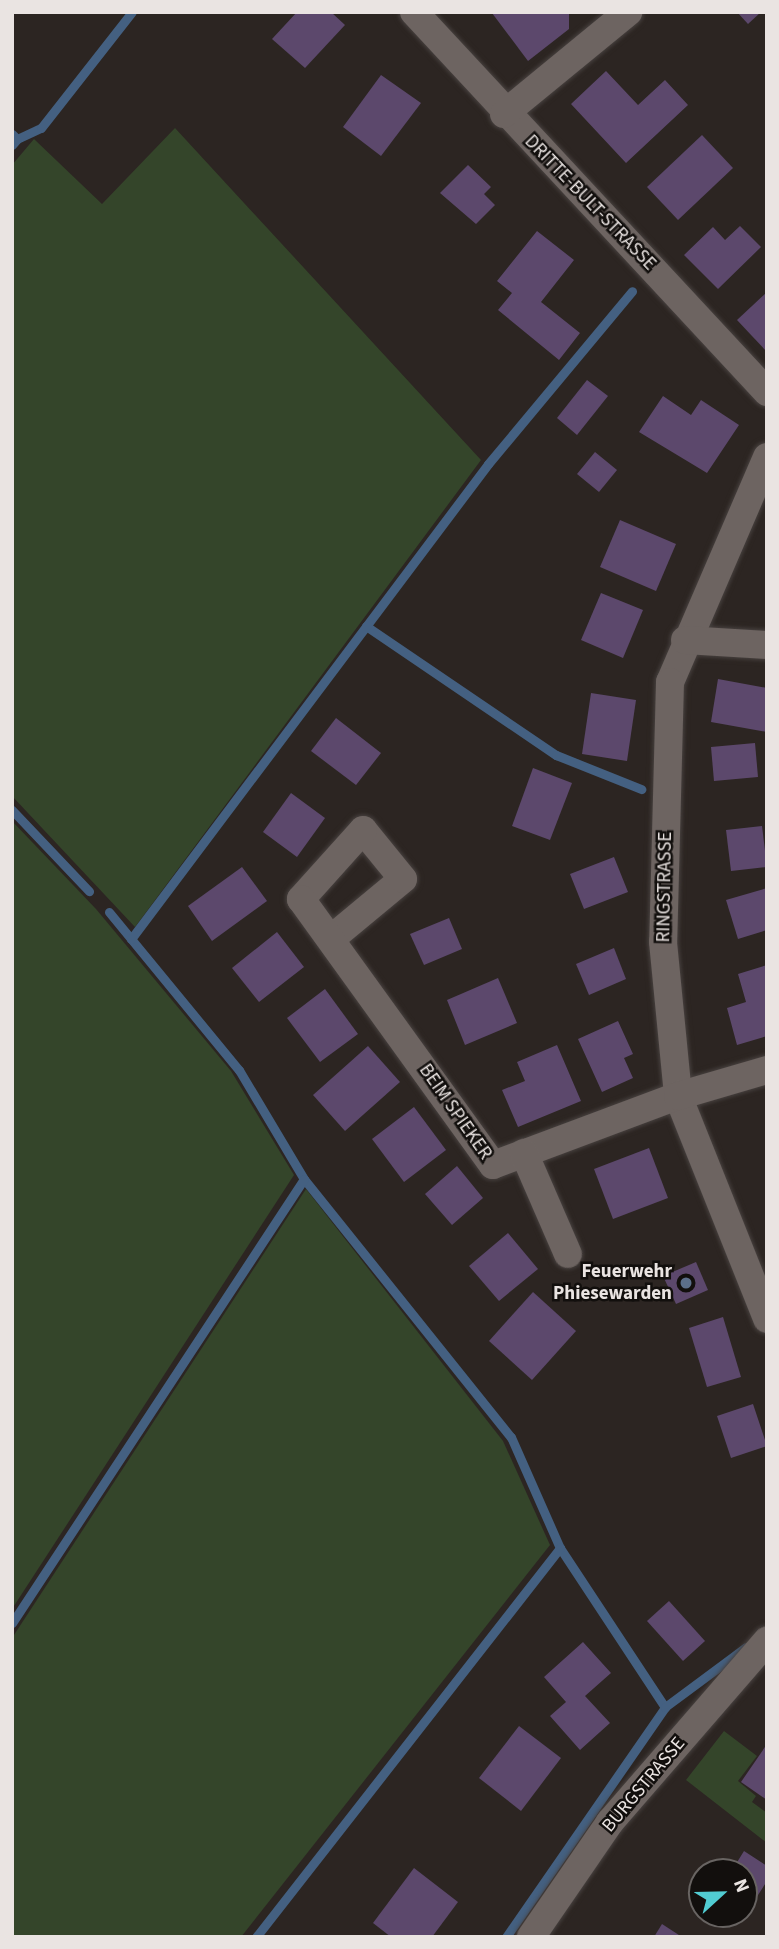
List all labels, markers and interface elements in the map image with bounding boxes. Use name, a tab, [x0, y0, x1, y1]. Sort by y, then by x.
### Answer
street label: DRITTE-BULT-STRASSE	[519, 130, 661, 276]
street label: RINGSTRASSE	[653, 831, 677, 943]
street label: BEIM SPIEKER	[414, 1060, 496, 1164]
place label: Feuerwehr Phiesewarden	[553, 1261, 672, 1305]
marker: Feuerwehr Phiesewarden	[678, 1275, 694, 1291]
street label: BURGSTRASSE	[598, 1733, 690, 1837]
north arrow	[688, 1858, 758, 1928]
text: N	[726, 1875, 756, 1897]

